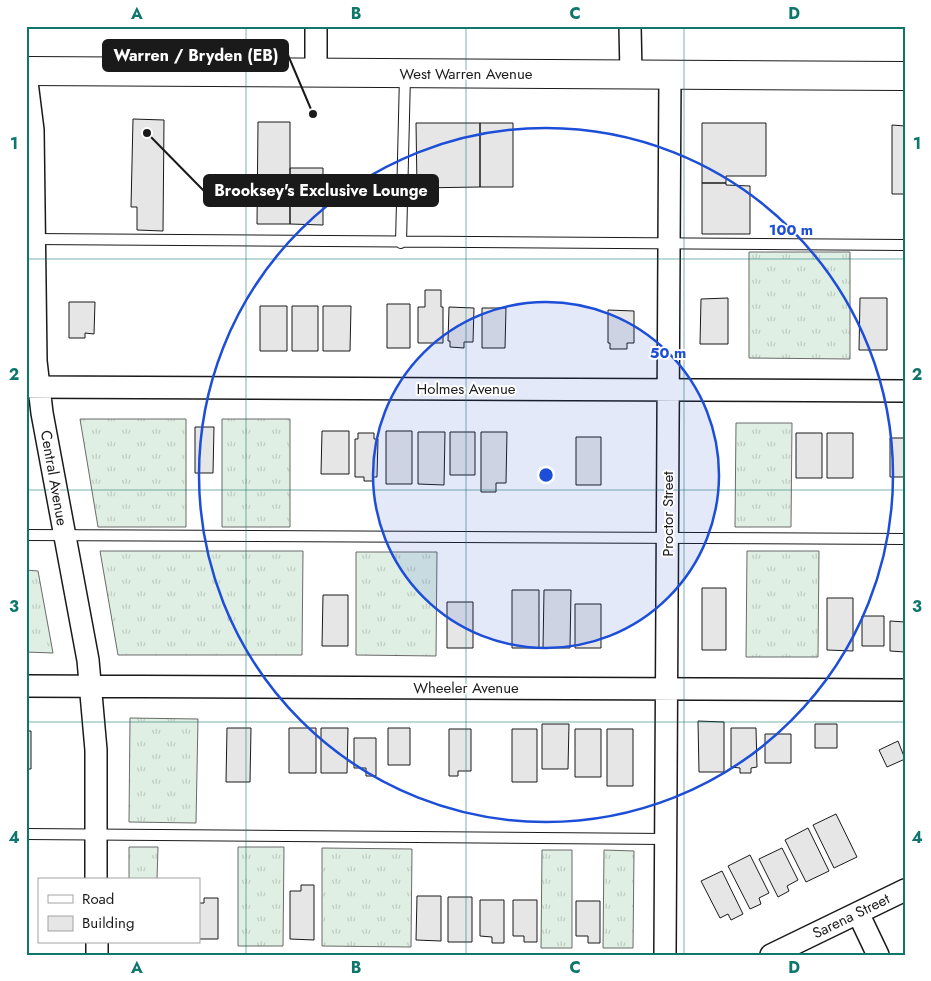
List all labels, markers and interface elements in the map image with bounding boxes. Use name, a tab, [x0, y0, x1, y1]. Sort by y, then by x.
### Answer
text: A	[130, 2, 143, 25]
text: B	[351, 2, 361, 25]
text: C	[569, 2, 581, 25]
text: D	[788, 2, 800, 25]
callout: Warren / Bryden (EB)	[103, 40, 288, 71]
text: Warren / Bryden (EB)	[114, 44, 278, 67]
street label: West Warren Avenue	[400, 63, 533, 85]
text: 1	[10, 132, 18, 155]
text: 1	[913, 132, 921, 155]
callout: Brooksey's Exclusive Lounge	[204, 175, 438, 206]
text: Brooksey's Exclusive Lounge	[214, 179, 428, 202]
text: 100 m	[769, 219, 813, 241]
text: 50 m	[650, 342, 686, 364]
text: 2	[9, 363, 19, 386]
text: 2	[912, 363, 922, 386]
street label: Holmes Avenue	[416, 378, 516, 400]
street label: Central Avenue	[35, 429, 73, 528]
centre of rings	[537, 466, 555, 484]
street label: Proctor Street	[657, 471, 679, 557]
text: 3	[9, 595, 19, 618]
text: 3	[912, 595, 922, 618]
street label: Wheeler Avenue	[413, 677, 519, 699]
text: 4	[8, 826, 20, 849]
text: 4	[911, 826, 923, 849]
legend	[38, 878, 200, 944]
text: Road	[82, 888, 114, 910]
street label: Sarena Street	[809, 888, 894, 944]
text: Building	[82, 912, 134, 934]
text: A	[130, 956, 143, 979]
text: B	[351, 956, 361, 979]
text: C	[569, 956, 581, 979]
text: D	[788, 956, 800, 979]

